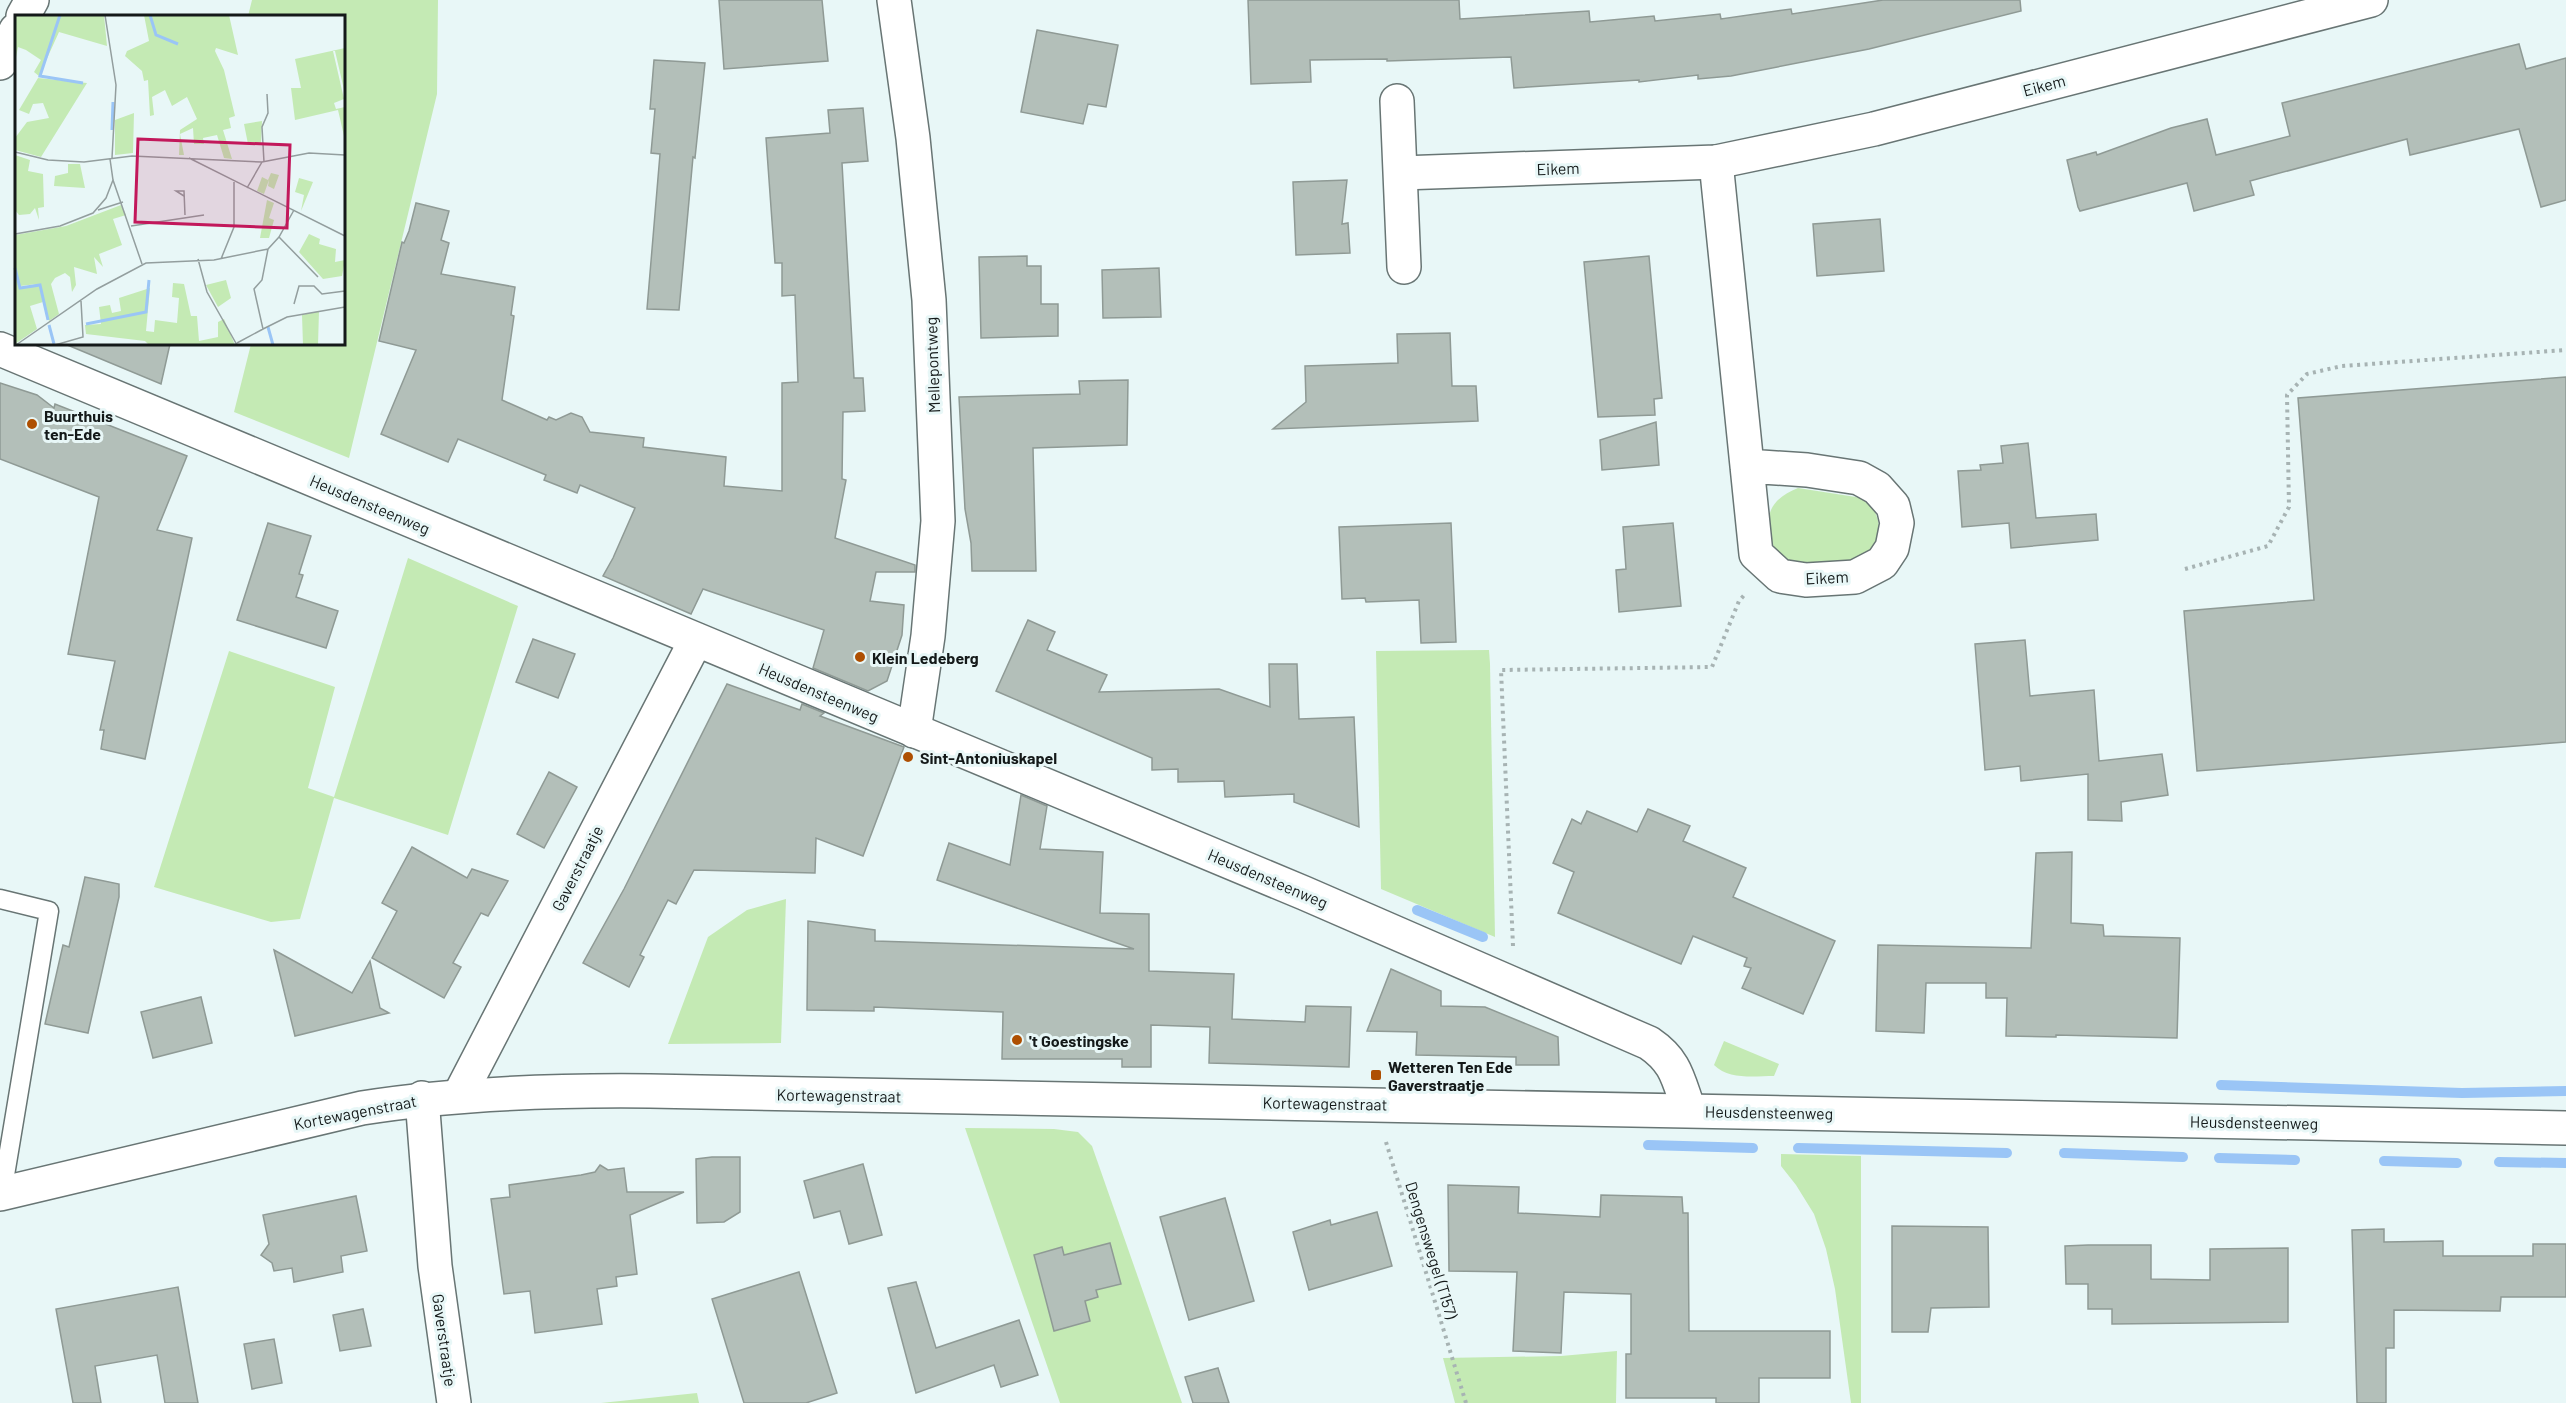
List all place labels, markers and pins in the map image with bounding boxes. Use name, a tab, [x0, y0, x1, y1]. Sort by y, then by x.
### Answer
place label: Buurthuis ten-Ede	[44, 406, 113, 443]
marker: Buurthuis ten-Ede	[25, 417, 39, 431]
place label: Klein Ledeberg	[872, 648, 979, 667]
marker: Klein Ledeberg	[853, 650, 867, 664]
place label: Sint-Antoniuskapel	[920, 748, 1057, 767]
marker: Sint-Antoniuskapel	[901, 750, 915, 764]
place label: 't Goestingske	[1029, 1031, 1129, 1050]
marker: 't Goestingske	[1010, 1033, 1024, 1047]
place label: Wetteren Ten Ede Gaverstraatje	[1388, 1057, 1513, 1094]
marker: Wetteren Ten Ede Gaverstraatje	[1369, 1068, 1383, 1082]

